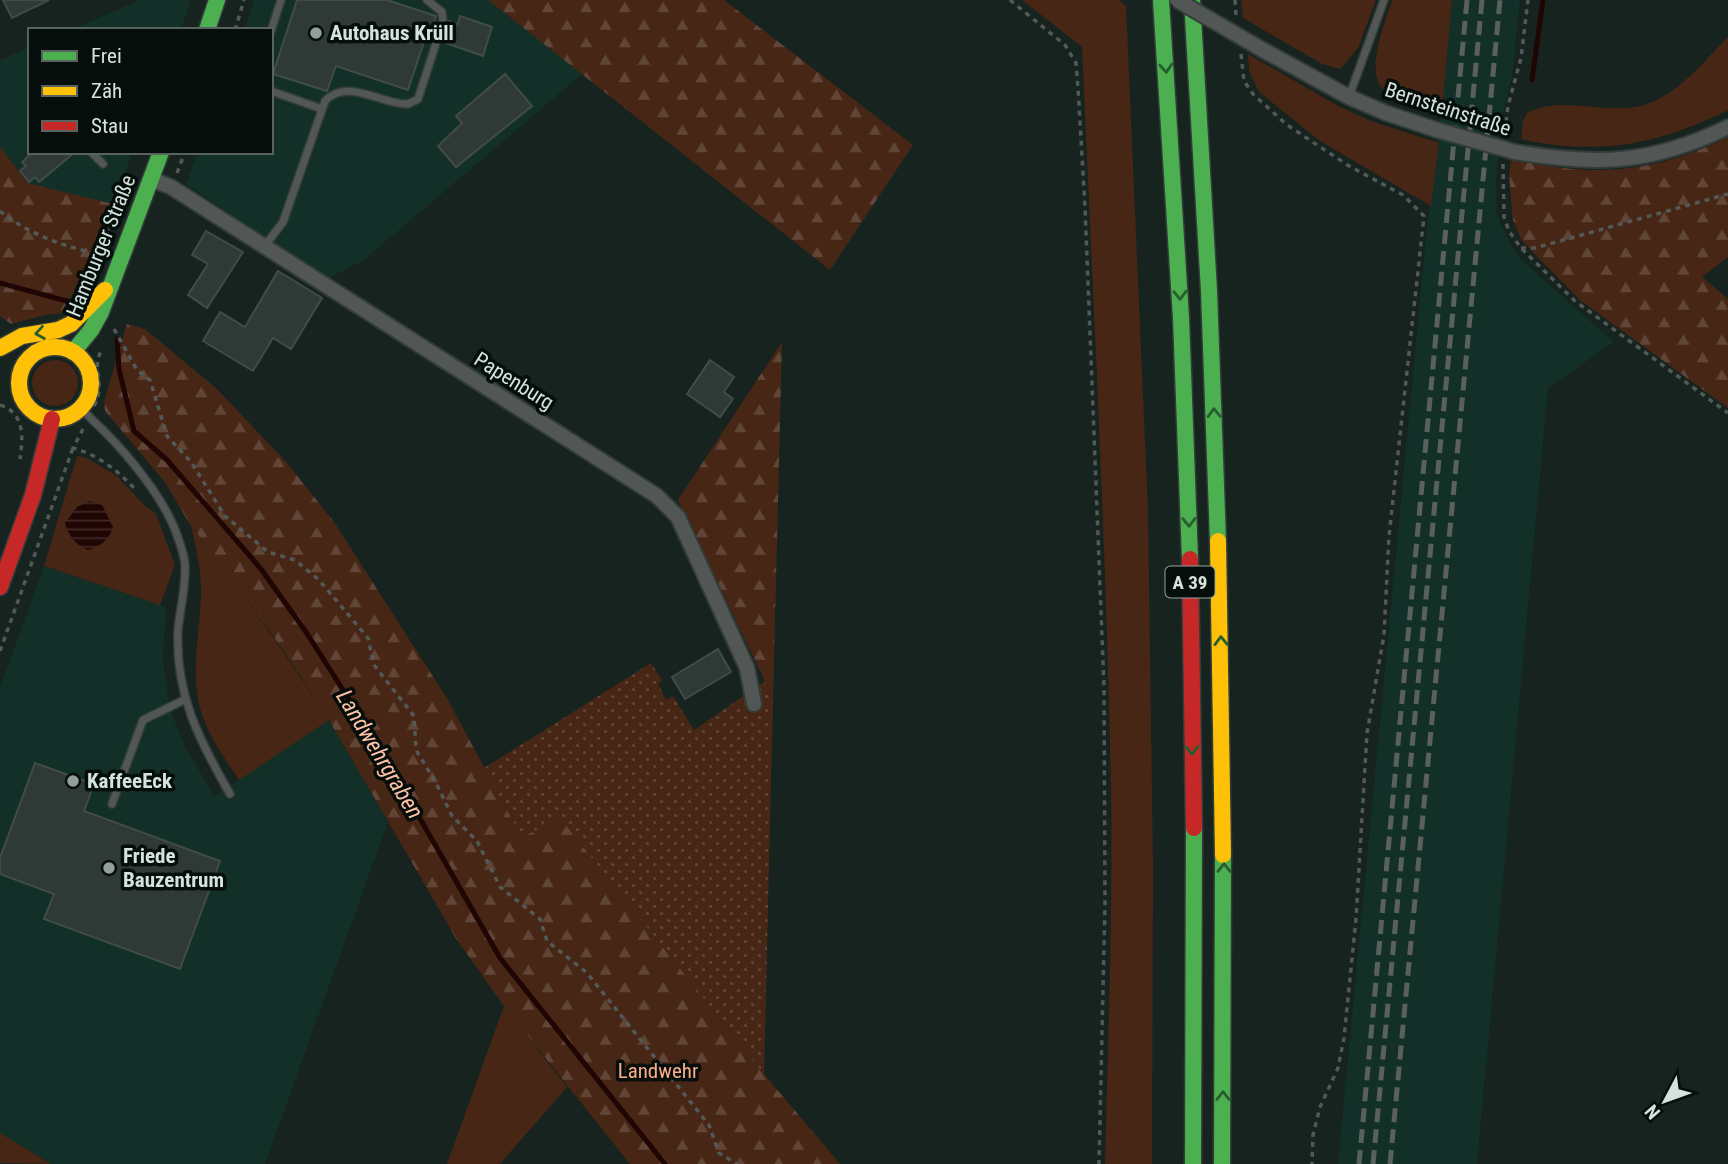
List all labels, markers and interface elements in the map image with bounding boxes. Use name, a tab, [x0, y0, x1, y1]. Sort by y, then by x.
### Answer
place label: Autohaus Krüll	[330, 21, 454, 45]
marker: Autohaus Krüll	[308, 25, 324, 41]
legend	[28, 28, 273, 154]
text: Frei	[91, 44, 122, 68]
one-way arrow	[1158, 63, 1173, 74]
street label: Bernsteinstraße	[1382, 77, 1514, 141]
text: Zäh	[91, 79, 122, 103]
text: Stau	[91, 114, 128, 138]
street label: Hamburger Straße	[62, 171, 140, 320]
one-way arrow	[1172, 290, 1187, 301]
one-way arrow	[34, 325, 46, 340]
street label: Papenburg	[470, 347, 558, 415]
one-way arrow	[1207, 408, 1222, 419]
one-way arrow	[1181, 518, 1197, 528]
road number: A 39	[1166, 566, 1214, 597]
one-way arrow	[1213, 635, 1229, 646]
water label: Landwehrgraben	[330, 685, 429, 824]
one-way arrow	[1184, 745, 1200, 756]
place label: KaffeeEck	[87, 769, 173, 793]
marker: KaffeeEck	[65, 773, 81, 789]
place label: Friede Bauzentrum	[123, 844, 224, 892]
marker: Friede Bauzentrum	[101, 860, 117, 876]
one-way arrow	[1216, 863, 1232, 873]
park label: Landwehr	[618, 1059, 698, 1083]
north arrow	[1630, 1066, 1700, 1136]
one-way arrow	[1215, 1090, 1231, 1101]
text: N	[1640, 1100, 1665, 1124]

